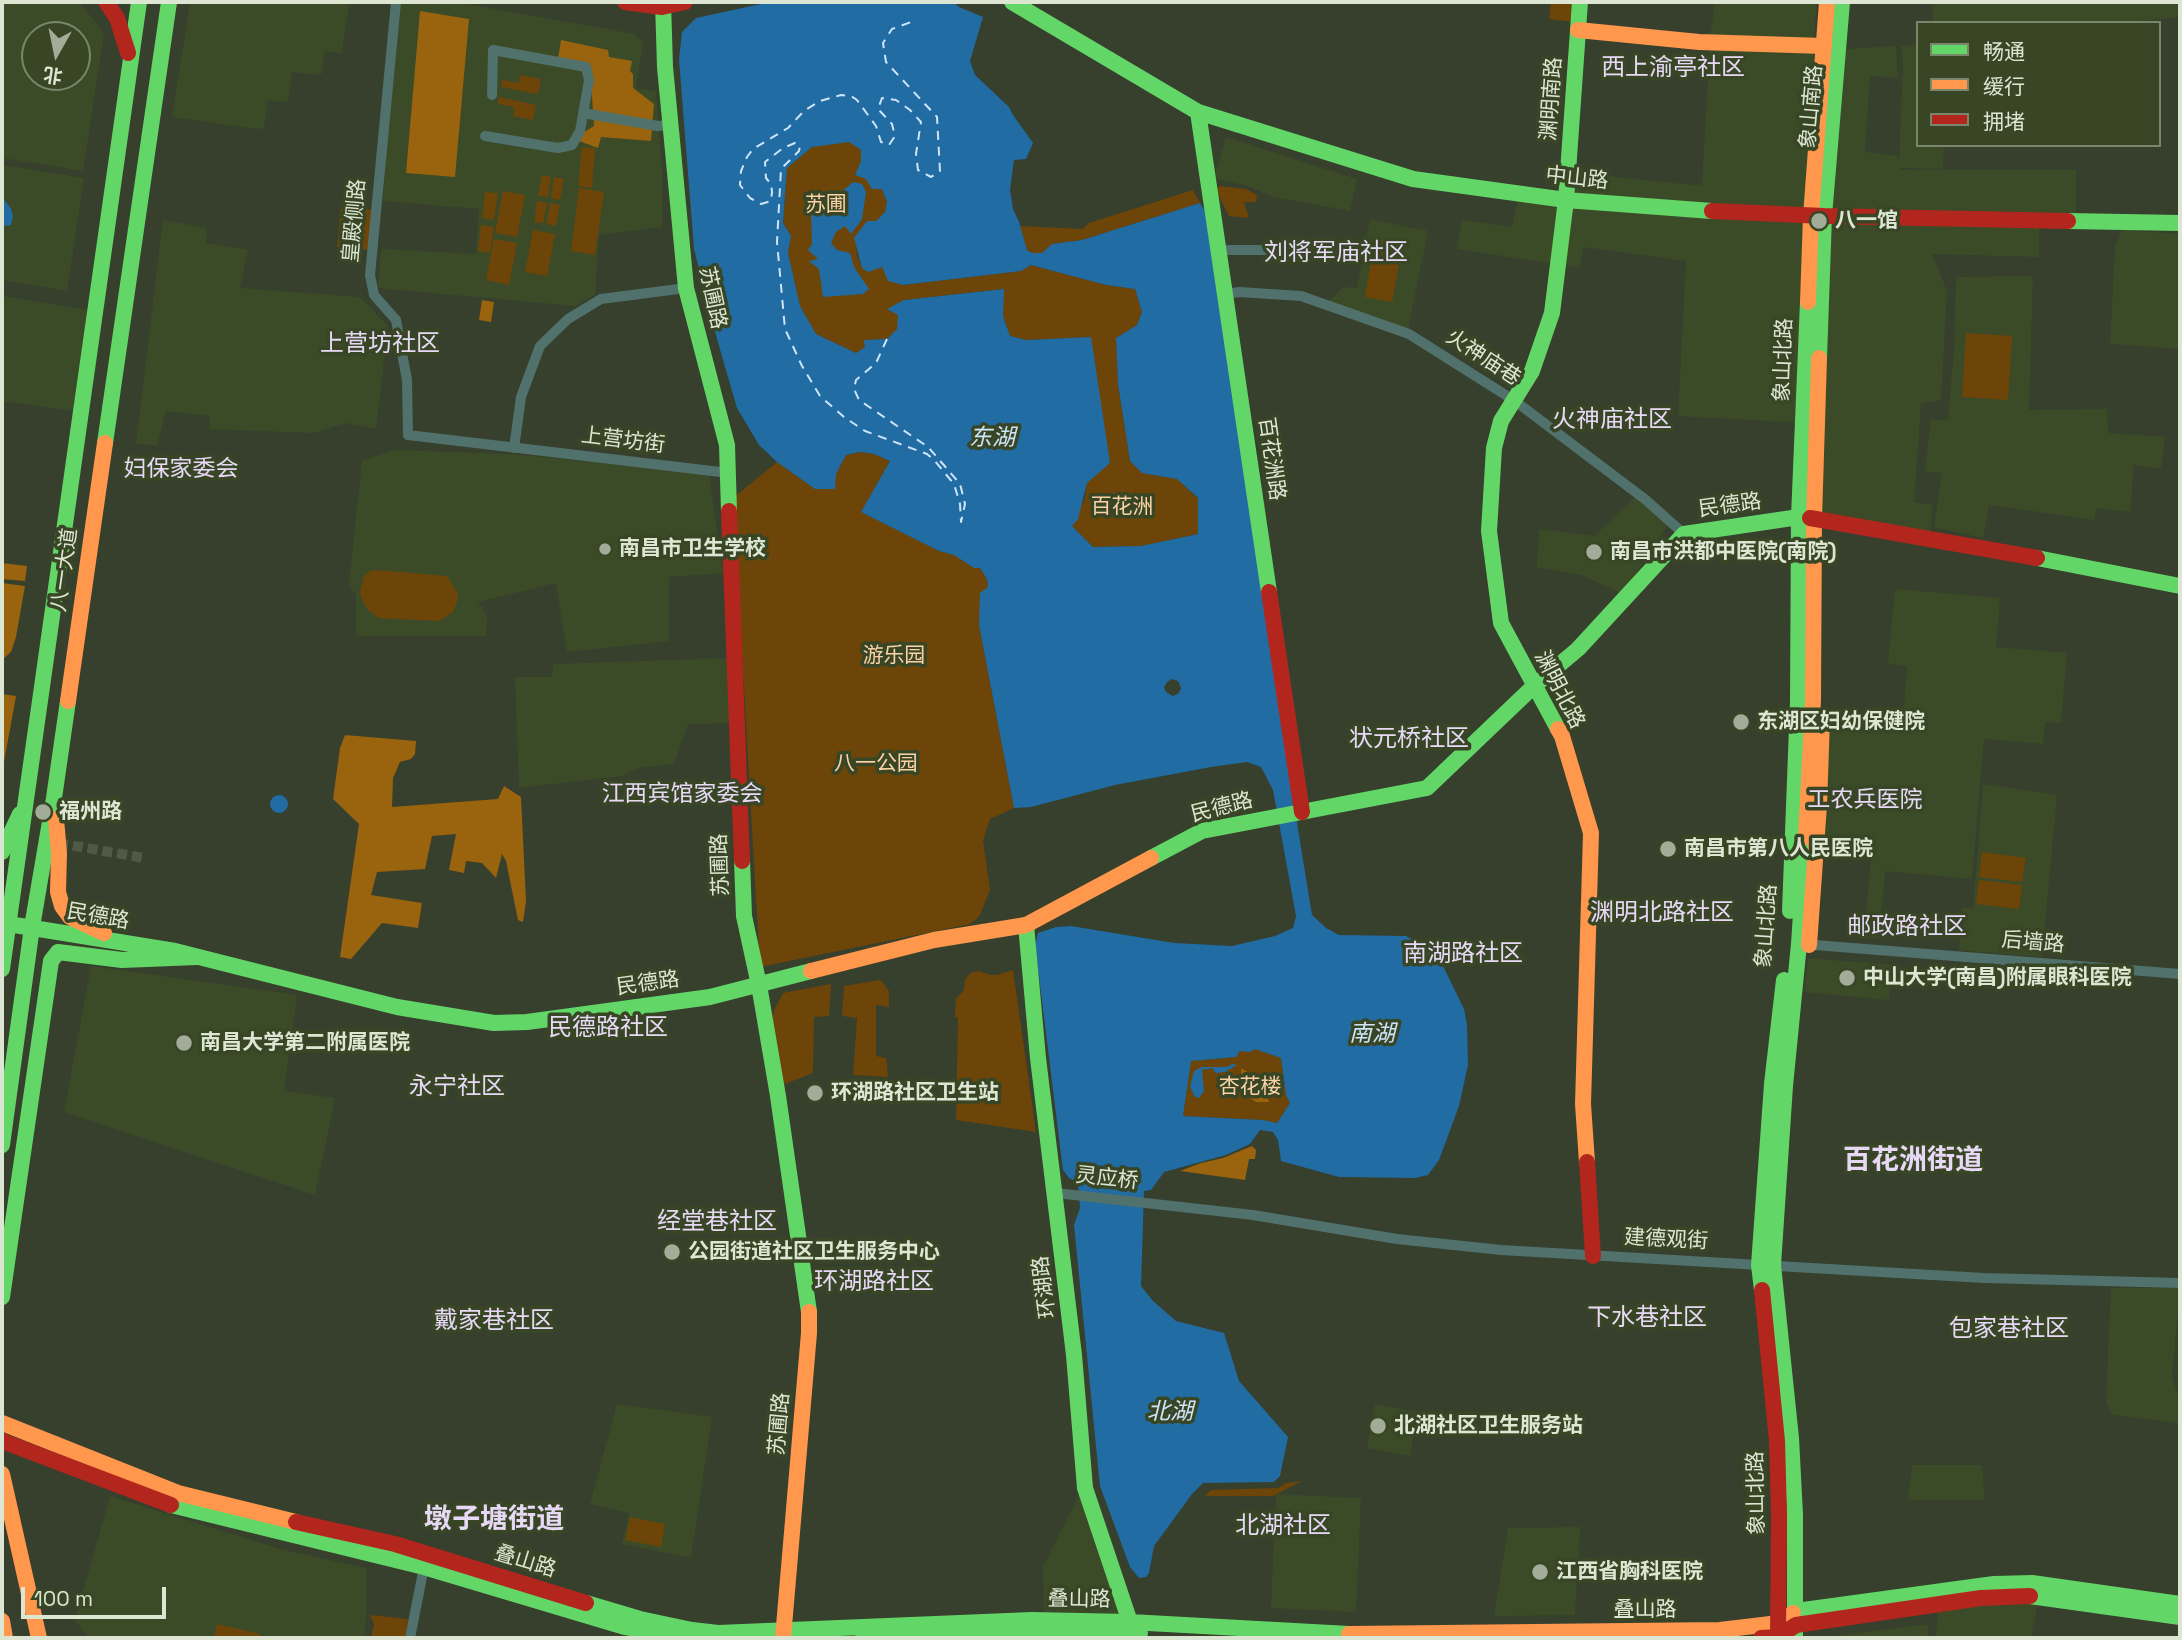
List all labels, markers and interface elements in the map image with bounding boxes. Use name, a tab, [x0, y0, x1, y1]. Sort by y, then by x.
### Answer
north arrow	[21, 21, 91, 91]
legend	[1916, 21, 2161, 147]
text: 畅通	[1983, 38, 2025, 65]
district label: 西上渝亭社区	[1601, 54, 1745, 82]
street label: 渊明南路	[1537, 56, 1567, 142]
text: 北	[42, 61, 64, 89]
street label: 象山南路	[1796, 64, 1828, 150]
text: 缓行	[1983, 73, 2025, 100]
text: 拥堵	[1983, 108, 2025, 135]
street label: 中山路	[1544, 163, 1610, 195]
street label: 皇殿侧路	[339, 178, 371, 264]
park label: 苏圃	[805, 192, 847, 218]
place label: 八一馆	[1835, 208, 1898, 234]
marker: 八一馆	[1809, 211, 1829, 231]
district label: 刘将军庙社区	[1264, 239, 1408, 267]
street label: 苏圃路	[693, 265, 731, 331]
street label: 象山北路	[1770, 318, 1798, 402]
street label: 火神庙巷	[1441, 325, 1525, 391]
district label: 上营坊社区	[320, 330, 440, 358]
district label: 火神庙社区	[1552, 406, 1672, 434]
street label: 百花洲路	[1253, 416, 1289, 502]
street label: 上营坊街	[580, 423, 666, 459]
water label: 东湖	[969, 425, 1015, 453]
district label: 妇保家委会	[124, 456, 238, 484]
street label: 民德路	[1697, 489, 1763, 523]
park label: 百花洲	[1091, 494, 1153, 520]
street label: 八一大道	[47, 527, 83, 613]
place label: 南昌市卫生学校	[619, 536, 766, 562]
place label: 南昌市洪都中医院(南院)	[1610, 539, 1837, 565]
marker: 南昌市卫生学校	[597, 541, 613, 557]
marker: 南昌市洪都中医院(南院)	[1584, 542, 1604, 562]
park label: 游乐园	[863, 643, 925, 669]
street label: 渊明北路	[1529, 647, 1589, 733]
place label: 东湖区妇幼保健院	[1757, 709, 1925, 735]
marker: 东湖区妇幼保健院	[1731, 712, 1751, 732]
district label: 状元桥社区	[1349, 725, 1469, 753]
park label: 八一公园	[834, 751, 918, 777]
district label: 江西宾馆家委会	[602, 781, 762, 809]
district label: 工农兵医院	[1808, 787, 1922, 815]
street label: 民德路	[1188, 788, 1256, 828]
place label: 福州路	[59, 799, 122, 825]
marker: 福州路	[33, 802, 53, 822]
street label: 苏圃路	[707, 833, 735, 897]
place label: 南昌市第八人民医院	[1684, 836, 1873, 862]
marker: 南昌市第八人民医院	[1658, 839, 1678, 859]
street label: 象山北路	[1752, 883, 1782, 969]
street label: 民德路	[65, 899, 131, 935]
district label: 渊明北路社区	[1590, 899, 1734, 927]
district label: 邮政路社区	[1847, 913, 1967, 941]
street label: 后墙路	[2001, 928, 2065, 958]
district label: 南湖路社区	[1403, 940, 1523, 968]
place label: 中山大学(南昌)附属眼科医院	[1863, 965, 2132, 991]
street label: 民德路	[615, 967, 681, 1001]
marker: 中山大学(南昌)附属眼科医院	[1837, 968, 1857, 988]
district label: 民德路社区	[548, 1014, 668, 1042]
water label: 南湖	[1349, 1021, 1395, 1049]
place label: 南昌大学第二附属医院	[200, 1030, 410, 1056]
marker: 南昌大学第二附属医院	[174, 1033, 194, 1053]
district label: 永宁社区	[409, 1073, 505, 1101]
park label: 杏花楼	[1219, 1074, 1281, 1100]
place label: 环湖路社区卫生站	[831, 1080, 999, 1106]
marker: 环湖路社区卫生站	[805, 1083, 825, 1103]
district label: 百花洲街道	[1843, 1144, 1983, 1178]
street label: 灵应桥	[1074, 1163, 1140, 1195]
district label: 经堂巷社区	[657, 1208, 777, 1236]
street label: 建德观街	[1623, 1225, 1709, 1255]
place label: 公园街道社区卫生服务中心	[688, 1239, 940, 1265]
marker: 公园街道社区卫生服务中心	[662, 1242, 682, 1262]
street label: 环湖路	[1029, 1254, 1061, 1320]
district label: 环湖路社区	[814, 1268, 934, 1296]
district label: 下水巷社区	[1587, 1304, 1707, 1332]
district label: 戴家巷社区	[434, 1307, 554, 1335]
district label: 包家巷社区	[1949, 1315, 2069, 1343]
street label: 苏圃路	[765, 1392, 795, 1456]
water label: 北湖	[1147, 1399, 1193, 1427]
place label: 北湖社区卫生服务站	[1394, 1413, 1583, 1439]
marker: 北湖社区卫生服务站	[1368, 1416, 1388, 1436]
street label: 象山北路	[1744, 1451, 1770, 1535]
district label: 墩子塘街道	[424, 1503, 564, 1537]
district label: 北湖社区	[1235, 1512, 1331, 1540]
street label: 叠山路	[491, 1541, 559, 1583]
place label: 江西省胸科医院	[1556, 1559, 1703, 1585]
marker: 江西省胸科医院	[1530, 1562, 1550, 1582]
scale bar	[24, 1574, 170, 1618]
text: 100 m	[34, 1585, 93, 1612]
street label: 叠山路	[1047, 1587, 1111, 1613]
street label: 叠山路	[1614, 1597, 1676, 1623]

